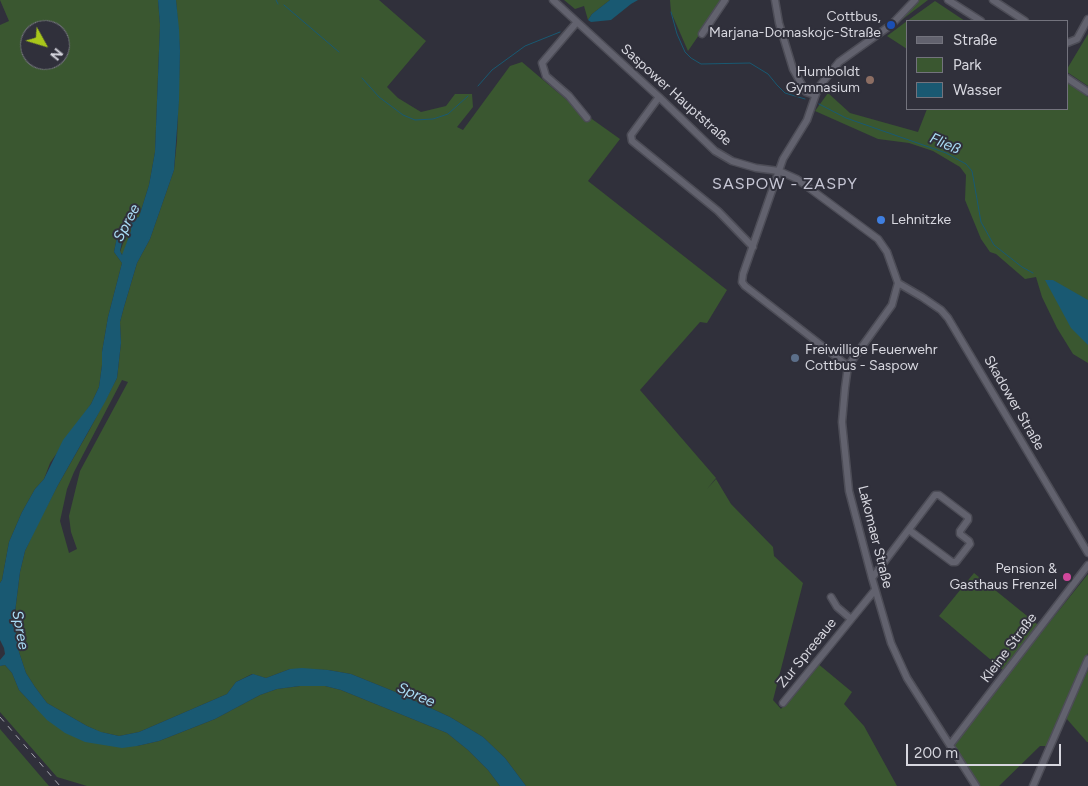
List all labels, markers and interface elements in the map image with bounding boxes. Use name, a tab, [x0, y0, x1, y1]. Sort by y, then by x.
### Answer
place label: Cottbus, Marjana-Domaskojc-Straße	[709, 9, 881, 41]
marker: Cottbus, Marjana-Domaskojc-Straße	[885, 19, 897, 31]
north arrow	[20, 20, 70, 70]
legend	[906, 20, 1068, 110]
text: Straße	[953, 31, 997, 49]
street label: Saspower Hauptstraße	[617, 41, 735, 149]
text: N	[46, 45, 66, 64]
text: Park	[953, 56, 982, 74]
place label: Humboldt Gymnasium	[786, 64, 860, 96]
marker: Humboldt Gymnasium	[864, 74, 876, 86]
text: Wasser	[953, 81, 1002, 99]
water label: Fließ	[927, 130, 963, 158]
district label: SASPOW - ZASPY	[710, 174, 860, 194]
water label: Spree	[110, 201, 144, 245]
place label: Lehnitzke	[891, 212, 951, 228]
marker: Lehnitzke	[875, 214, 887, 226]
place label: Freiwillige Feuerwehr Cottbus - Saspow	[805, 342, 937, 374]
marker: Freiwillige Feuerwehr Cottbus - Saspow	[789, 352, 801, 364]
street label: Skadower Straße	[980, 353, 1048, 453]
street label: Lakomaer Straße	[854, 484, 896, 590]
place label: Pension & Gasthaus Frenzel	[949, 561, 1057, 594]
marker: Pension & Gasthaus Frenzel	[1061, 571, 1073, 583]
water label: Spree	[8, 609, 32, 651]
street label: Kleine Straße	[977, 610, 1041, 686]
street label: Zur Spreeaue	[774, 615, 840, 691]
water label: Spree	[394, 679, 438, 711]
scale bar	[908, 734, 1063, 766]
text: 200 m	[914, 744, 958, 762]

